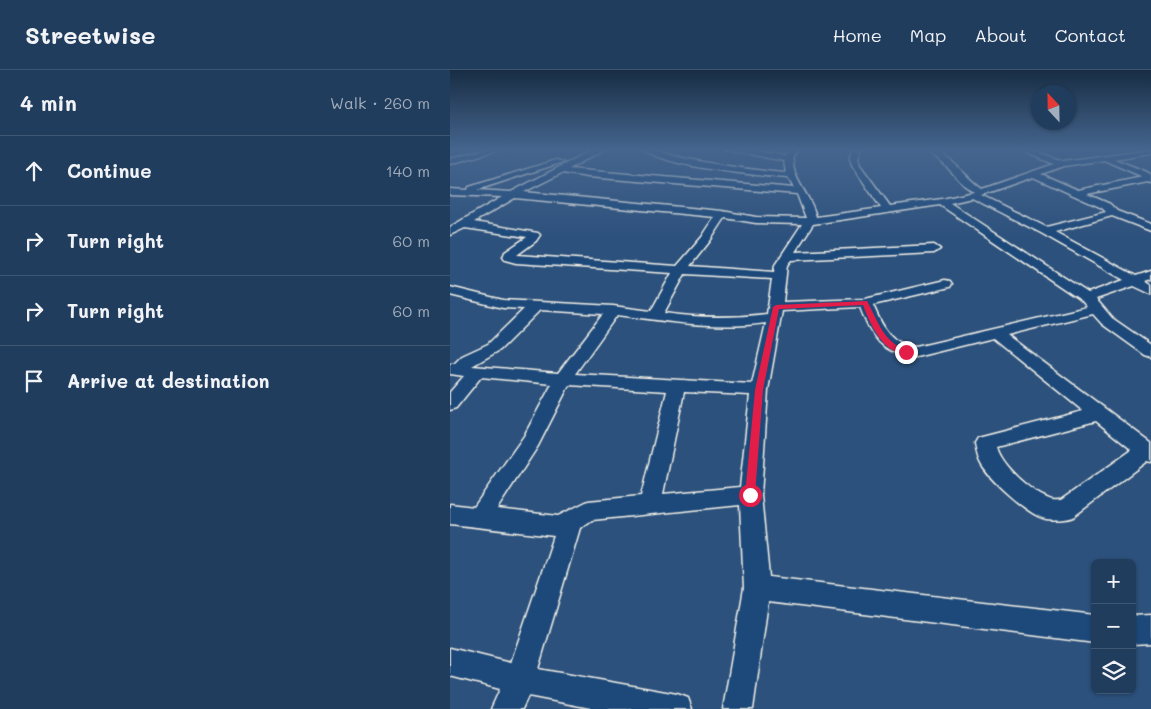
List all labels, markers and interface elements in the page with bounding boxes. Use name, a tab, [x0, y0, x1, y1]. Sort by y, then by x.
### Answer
text: Streetwise	[25, 19, 155, 50]
text: Home	[833, 23, 882, 47]
text: Map	[910, 23, 946, 47]
text: About	[974, 23, 1027, 47]
text: Contact	[1055, 23, 1126, 47]
north arrow	[1031, 85, 1076, 130]
text: 4 min	[20, 89, 77, 116]
text: Walk · 260 m	[330, 92, 430, 113]
icon: ahead	[20, 157, 48, 185]
text: Continue	[67, 158, 152, 183]
text: 140 m	[386, 160, 430, 181]
icon: right	[20, 227, 48, 255]
text: Turn right	[67, 228, 164, 253]
text: 60 m	[393, 230, 430, 251]
icon: right	[20, 297, 48, 325]
text: Turn right	[67, 298, 164, 323]
text: 60 m	[393, 300, 430, 321]
route end	[895, 341, 918, 364]
icon: arrive	[20, 367, 48, 395]
text: Arrive at destination	[67, 368, 270, 393]
route start	[739, 484, 762, 507]
map controls	[1091, 559, 1136, 694]
button: +	[1091, 559, 1136, 604]
button: −	[1091, 604, 1136, 649]
button: layers	[1091, 649, 1136, 694]

